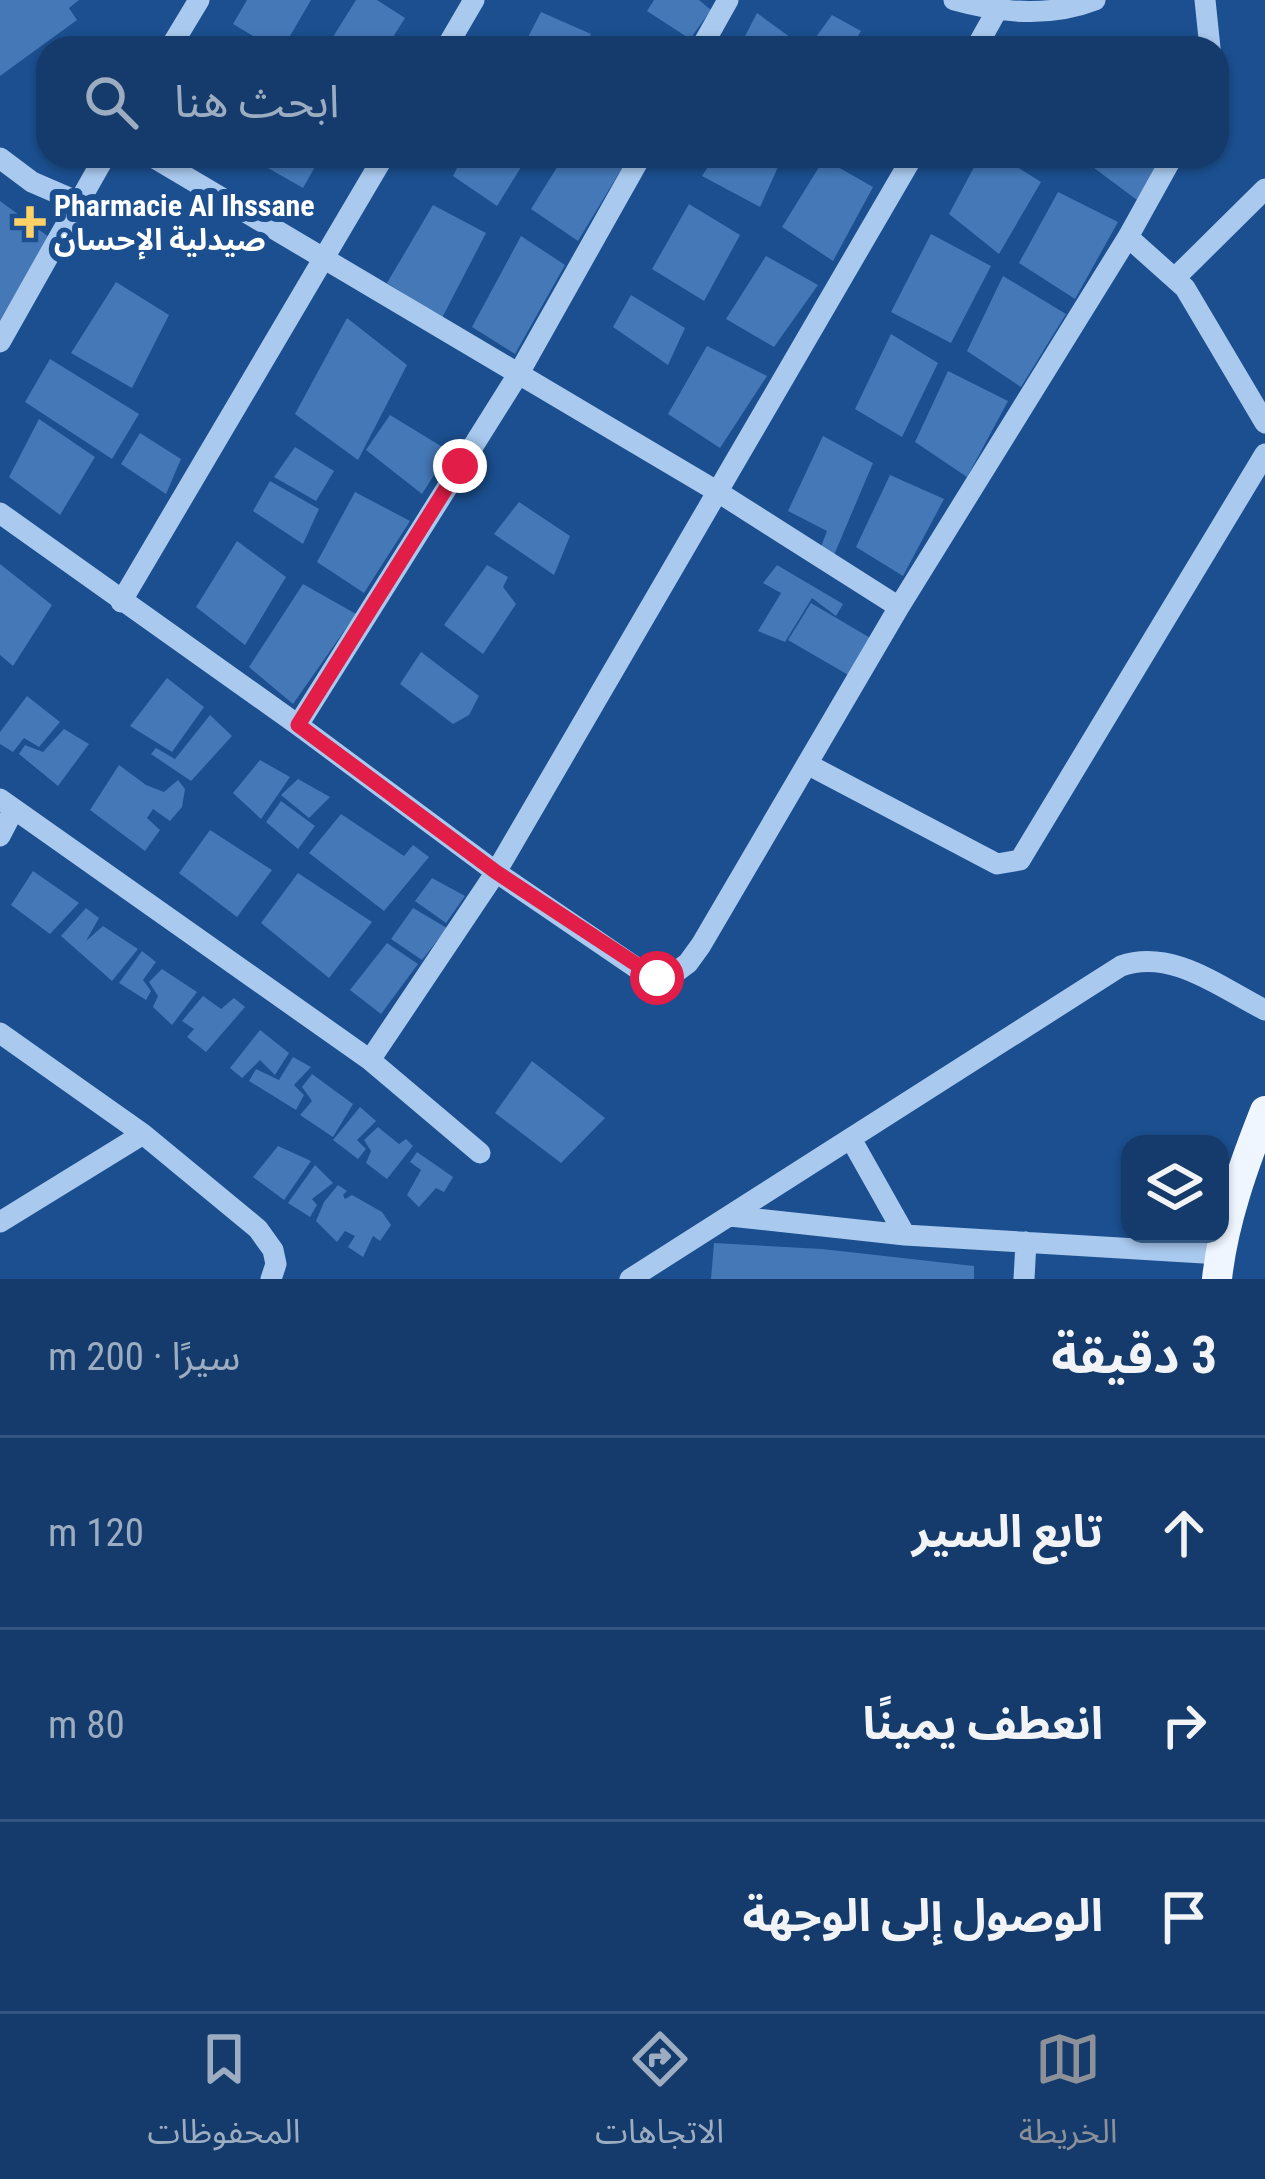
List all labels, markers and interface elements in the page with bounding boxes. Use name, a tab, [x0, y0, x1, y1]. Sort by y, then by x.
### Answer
search box	[36, 36, 1229, 168]
icon: search	[78, 69, 144, 135]
text: ابحث هنا	[174, 75, 339, 128]
place label: Pharmacie Al Ihssane صيدلية الإحسان	[54, 188, 315, 260]
marker: Pharmacie Al Ihssane صيدلية الإحسان	[17, 209, 43, 235]
route end	[433, 439, 487, 493]
route start	[630, 951, 684, 1005]
map controls	[1121, 1135, 1229, 1243]
button: layers	[1121, 1135, 1229, 1243]
text: 3 دقيقة	[1051, 1326, 1217, 1385]
text: سيرًا · 200 m	[48, 1334, 240, 1380]
icon: ahead	[1151, 1500, 1217, 1566]
text: تابع السير	[912, 1505, 1103, 1558]
text: 120 m	[48, 1510, 144, 1556]
icon: right	[1151, 1692, 1217, 1758]
text: انعطف يمينًا	[863, 1697, 1103, 1750]
text: 80 m	[48, 1702, 125, 1748]
icon: arrive	[1151, 1884, 1217, 1950]
text: الوصول إلى الوجهة	[742, 1889, 1103, 1942]
tab: المحفوظات	[147, 2026, 301, 2167]
tab: الاتجاهات	[595, 2026, 724, 2167]
tab: الخريطة	[1019, 2026, 1118, 2167]

